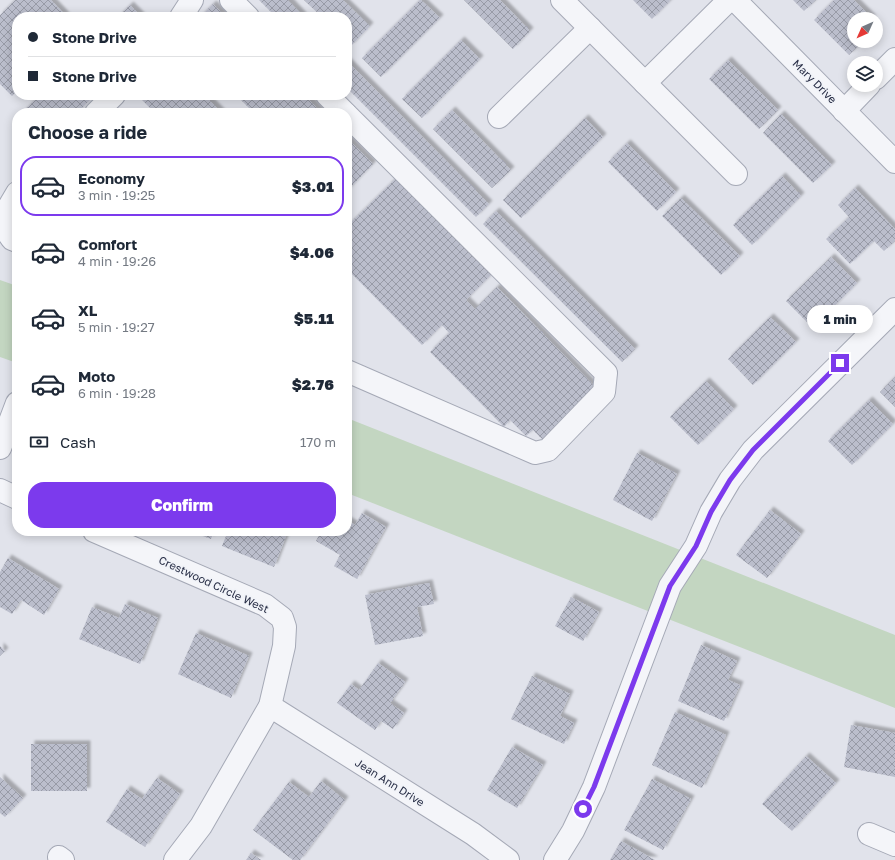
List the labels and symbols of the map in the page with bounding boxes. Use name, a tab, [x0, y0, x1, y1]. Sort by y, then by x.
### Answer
north arrow	[847, 12, 883, 48]
street label: Mary Drive	[790, 56, 840, 106]
callout: 1 min	[807, 305, 873, 333]
route end	[831, 354, 849, 372]
street label: Crestwood Circle West	[157, 553, 271, 615]
street label: Jean Ann Drive	[353, 756, 427, 808]
route start	[574, 800, 592, 818]

